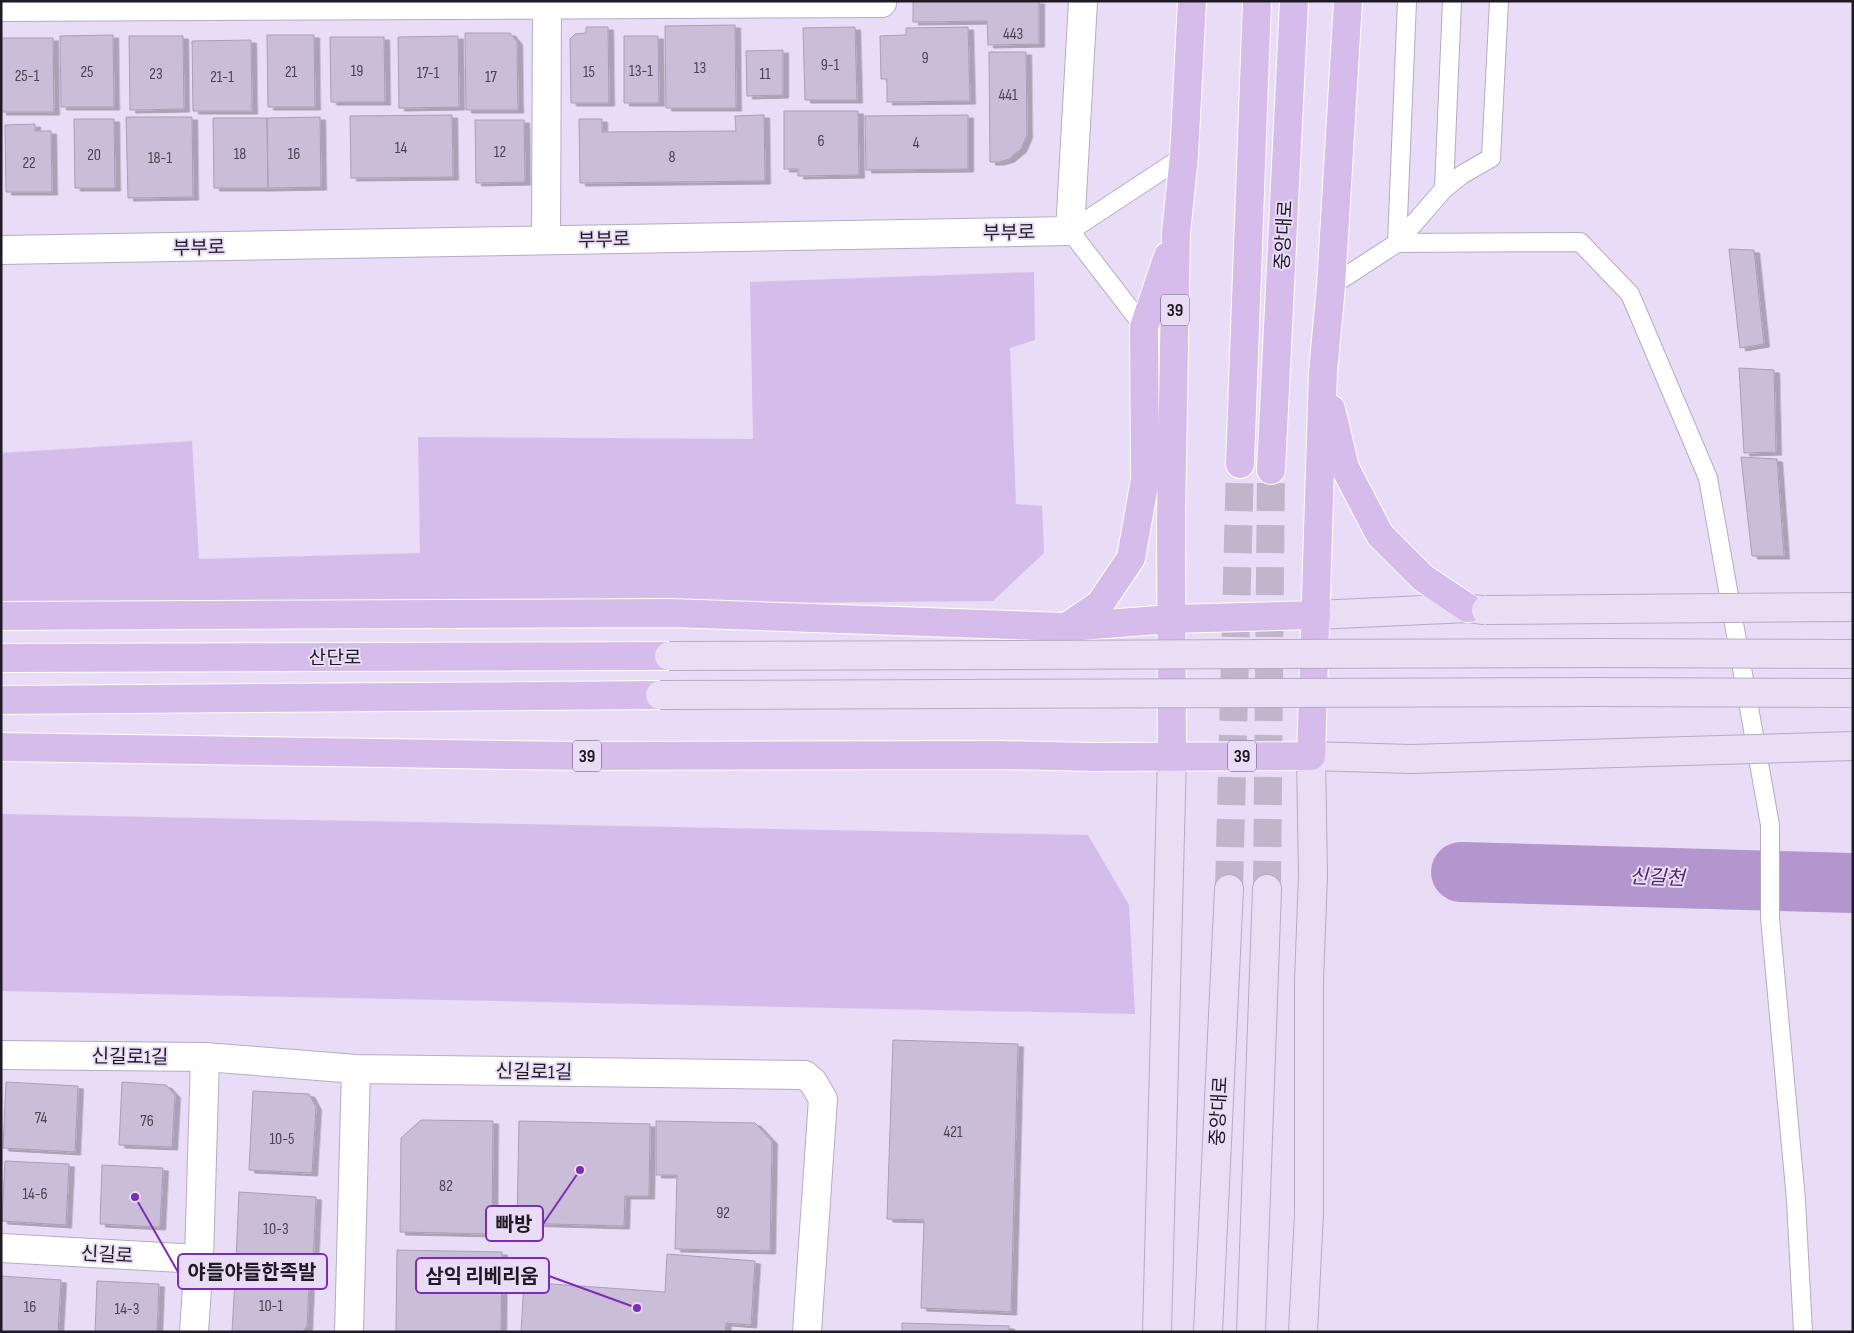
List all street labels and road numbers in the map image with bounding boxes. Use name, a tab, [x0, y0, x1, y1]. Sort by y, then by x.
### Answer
street label: 중앙대로	[1271, 200, 1298, 271]
street label: 부부로	[983, 222, 1035, 245]
street label: 부부로	[578, 229, 630, 252]
street label: 부부로	[173, 237, 225, 260]
road number: 39	[1161, 294, 1189, 326]
street label: 산단로	[309, 647, 361, 670]
road number: 39	[573, 740, 601, 771]
road number: 39	[1228, 740, 1256, 771]
street label: 신길로1길	[91, 1045, 168, 1070]
street label: 신길로1길	[495, 1060, 572, 1085]
street label: 중앙대로	[1206, 1076, 1233, 1147]
street label: 신길로	[80, 1243, 134, 1268]

